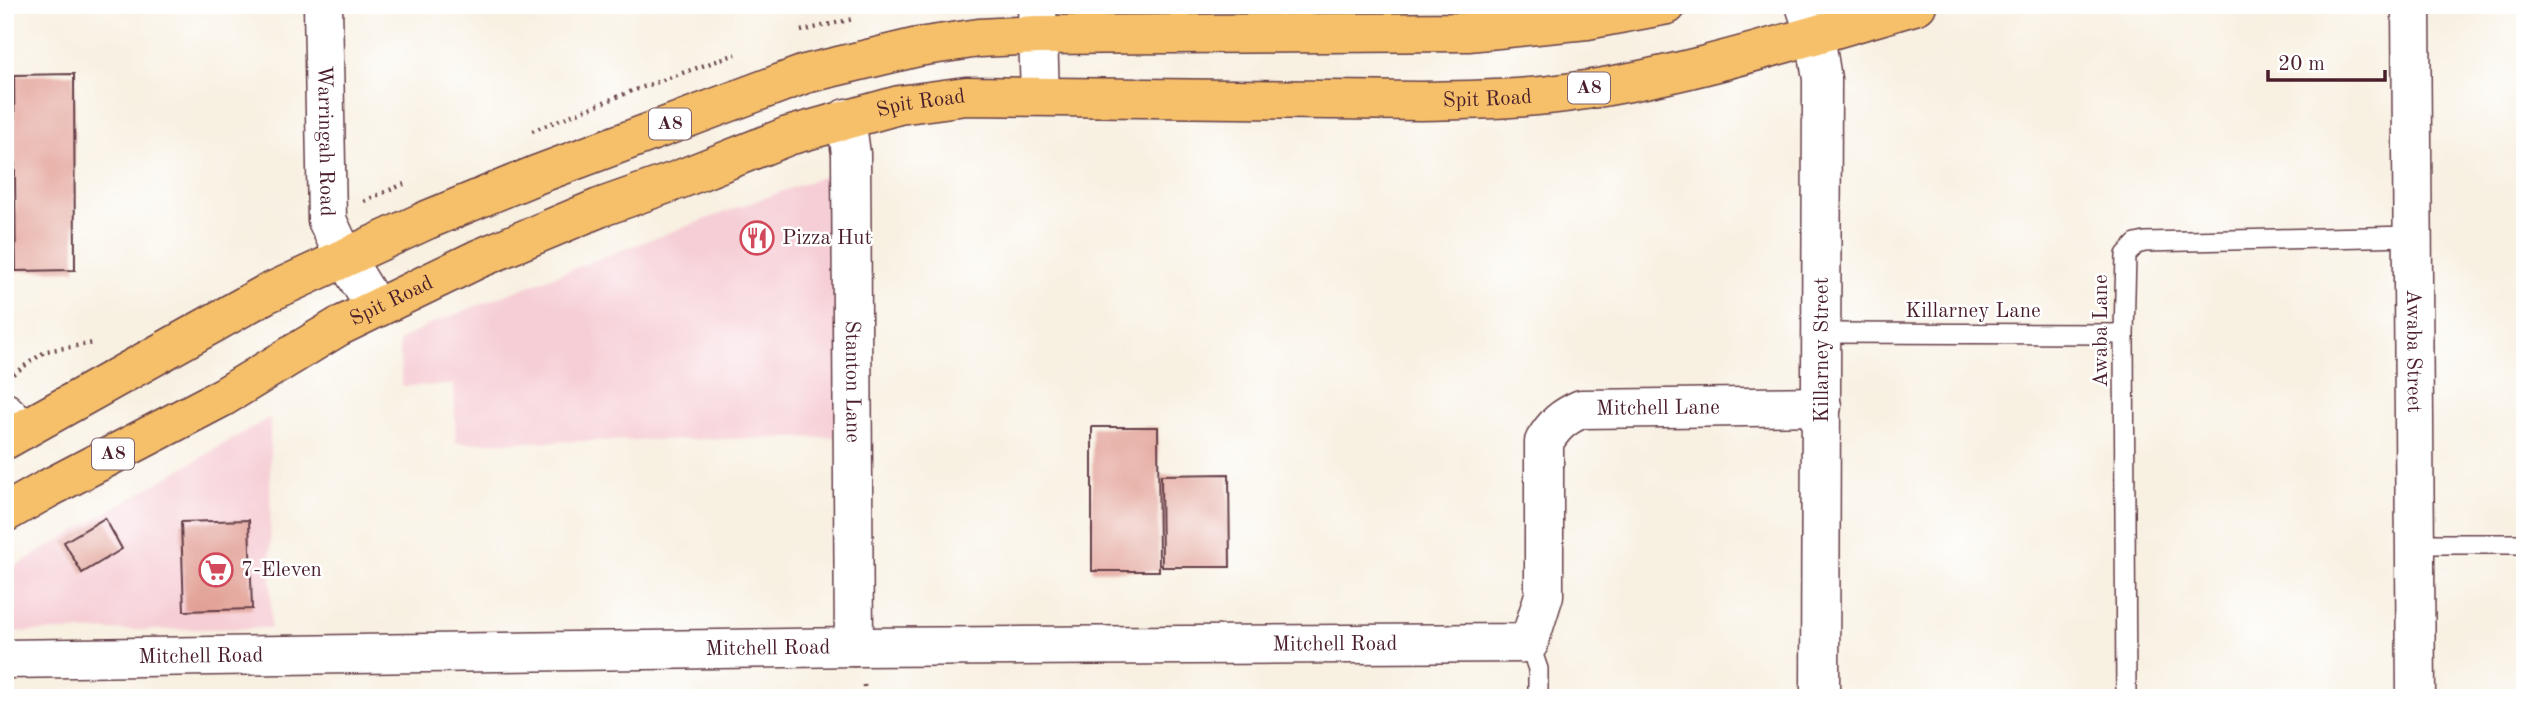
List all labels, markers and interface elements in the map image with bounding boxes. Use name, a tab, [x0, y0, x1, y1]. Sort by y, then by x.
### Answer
scale bar	[2268, 38, 2385, 82]
text: 20 m	[2278, 54, 2325, 75]
street label: Warringah Road	[314, 65, 337, 217]
road number: A8	[1568, 72, 1610, 104]
street label: Spit Road	[874, 86, 967, 121]
street label: Spit Road	[1442, 86, 1533, 111]
road number: A8	[649, 108, 691, 140]
restaurant icon: Pizza Hut	[738, 219, 776, 257]
place label: Pizza Hut	[782, 228, 872, 249]
street label: Spit Road	[347, 272, 436, 330]
street label: Awaba Lane	[2091, 274, 2112, 388]
street label: Killarney Street	[1812, 277, 1833, 423]
street label: Awaba Street	[2403, 289, 2424, 413]
street label: Killarney Lane	[1905, 301, 2041, 322]
street label: Stanton Lane	[842, 320, 863, 443]
street label: Mitchell Lane	[1596, 397, 1720, 419]
road number: A8	[92, 438, 134, 470]
supermarket icon: 7-Eleven	[197, 551, 235, 589]
place label: 7-Eleven	[241, 560, 322, 581]
street label: Mitchell Road	[1272, 633, 1397, 655]
street label: Mitchell Road	[705, 637, 831, 660]
street label: Mitchell Road	[138, 645, 264, 668]

